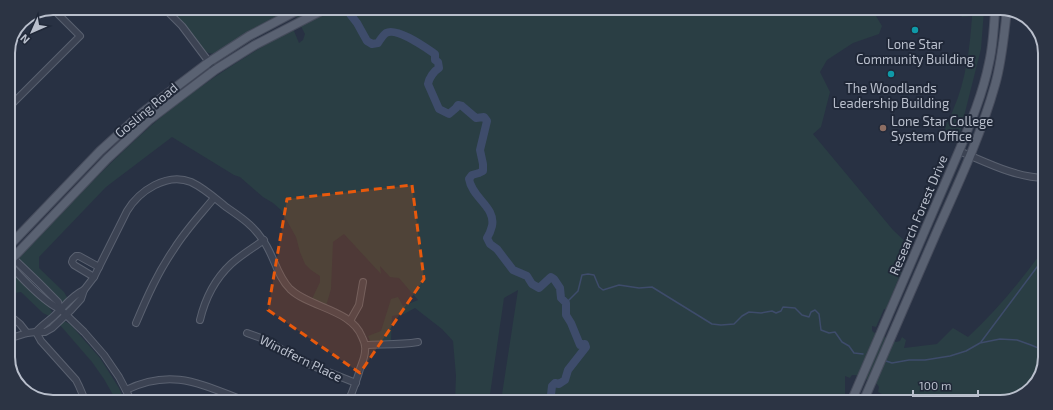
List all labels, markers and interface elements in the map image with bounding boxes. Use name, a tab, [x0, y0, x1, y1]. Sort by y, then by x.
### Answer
north arrow	[12, 12, 52, 52]
marker: Lone Star Community Building	[910, 25, 920, 35]
text: N	[17, 32, 32, 47]
place label: Lone Star Community Building	[856, 36, 974, 67]
marker: The Woodlands Leadership Building	[886, 69, 896, 79]
street label: Gosling Road	[111, 79, 181, 141]
place label: The Woodlands Leadership Building	[833, 80, 949, 111]
place label: Lone Star College System Office	[891, 113, 993, 144]
marker: Lone Star College System Office	[878, 123, 888, 133]
street label: Research Forest Drive	[885, 152, 951, 278]
street label: Windfern Place	[257, 331, 345, 385]
scale bar	[913, 372, 978, 398]
text: 100 m	[919, 378, 951, 392]

